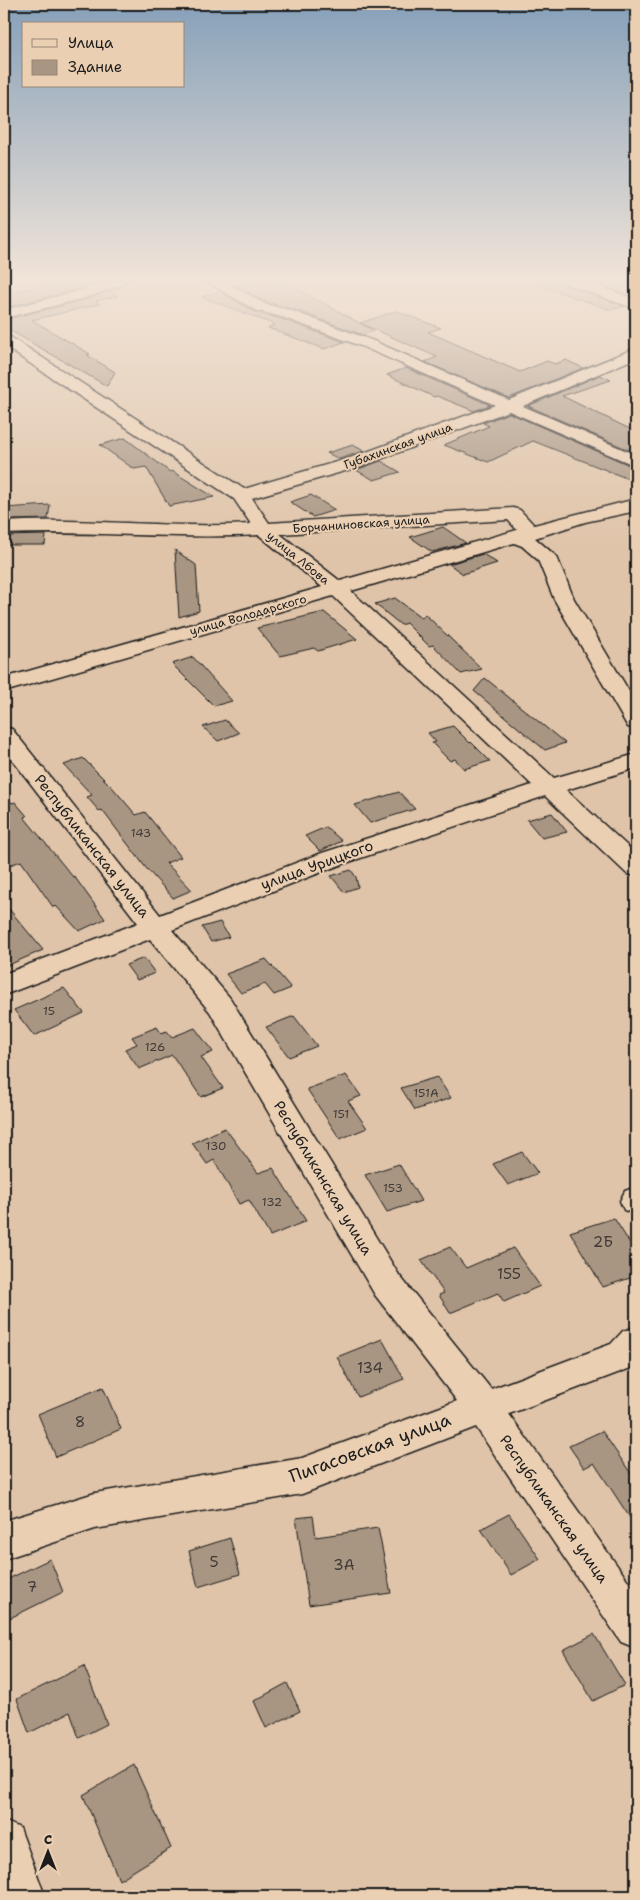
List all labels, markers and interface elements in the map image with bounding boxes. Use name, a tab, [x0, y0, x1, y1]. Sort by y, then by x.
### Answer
legend	[22, 22, 185, 88]
text: Улица	[68, 33, 114, 53]
text: Здание	[68, 57, 122, 77]
street label: Губахинская улица	[342, 419, 455, 473]
street label: Борчаниновская улица	[292, 511, 431, 537]
street label: улица Лбова	[263, 528, 333, 589]
street label: улица Володарского	[188, 591, 308, 639]
street label: Республиканская улица	[30, 770, 155, 922]
house number: 143	[131, 825, 151, 841]
street label: улица Урицкого	[258, 835, 376, 895]
house number: 15	[43, 1003, 55, 1019]
house number: 126	[145, 1039, 165, 1055]
house number: 151А	[413, 1085, 439, 1101]
street label: Республиканская улица	[269, 1097, 377, 1259]
house number: 151	[333, 1106, 349, 1122]
house number: 130	[205, 1138, 227, 1154]
house number: 153	[383, 1180, 403, 1196]
house number: 132	[262, 1194, 282, 1210]
house number: 2Б	[593, 1232, 613, 1252]
house number: 155	[497, 1264, 521, 1284]
house number: 134	[357, 1358, 383, 1378]
street label: Пигасовская улица	[286, 1408, 454, 1488]
house number: 8	[75, 1412, 85, 1432]
street label: Республиканская улица	[495, 1431, 613, 1588]
house number: 5	[209, 1552, 219, 1572]
house number: 3А	[333, 1555, 355, 1575]
house number: 7	[27, 1577, 37, 1597]
north arrow	[22, 1828, 72, 1878]
text: С	[44, 1830, 52, 1848]

